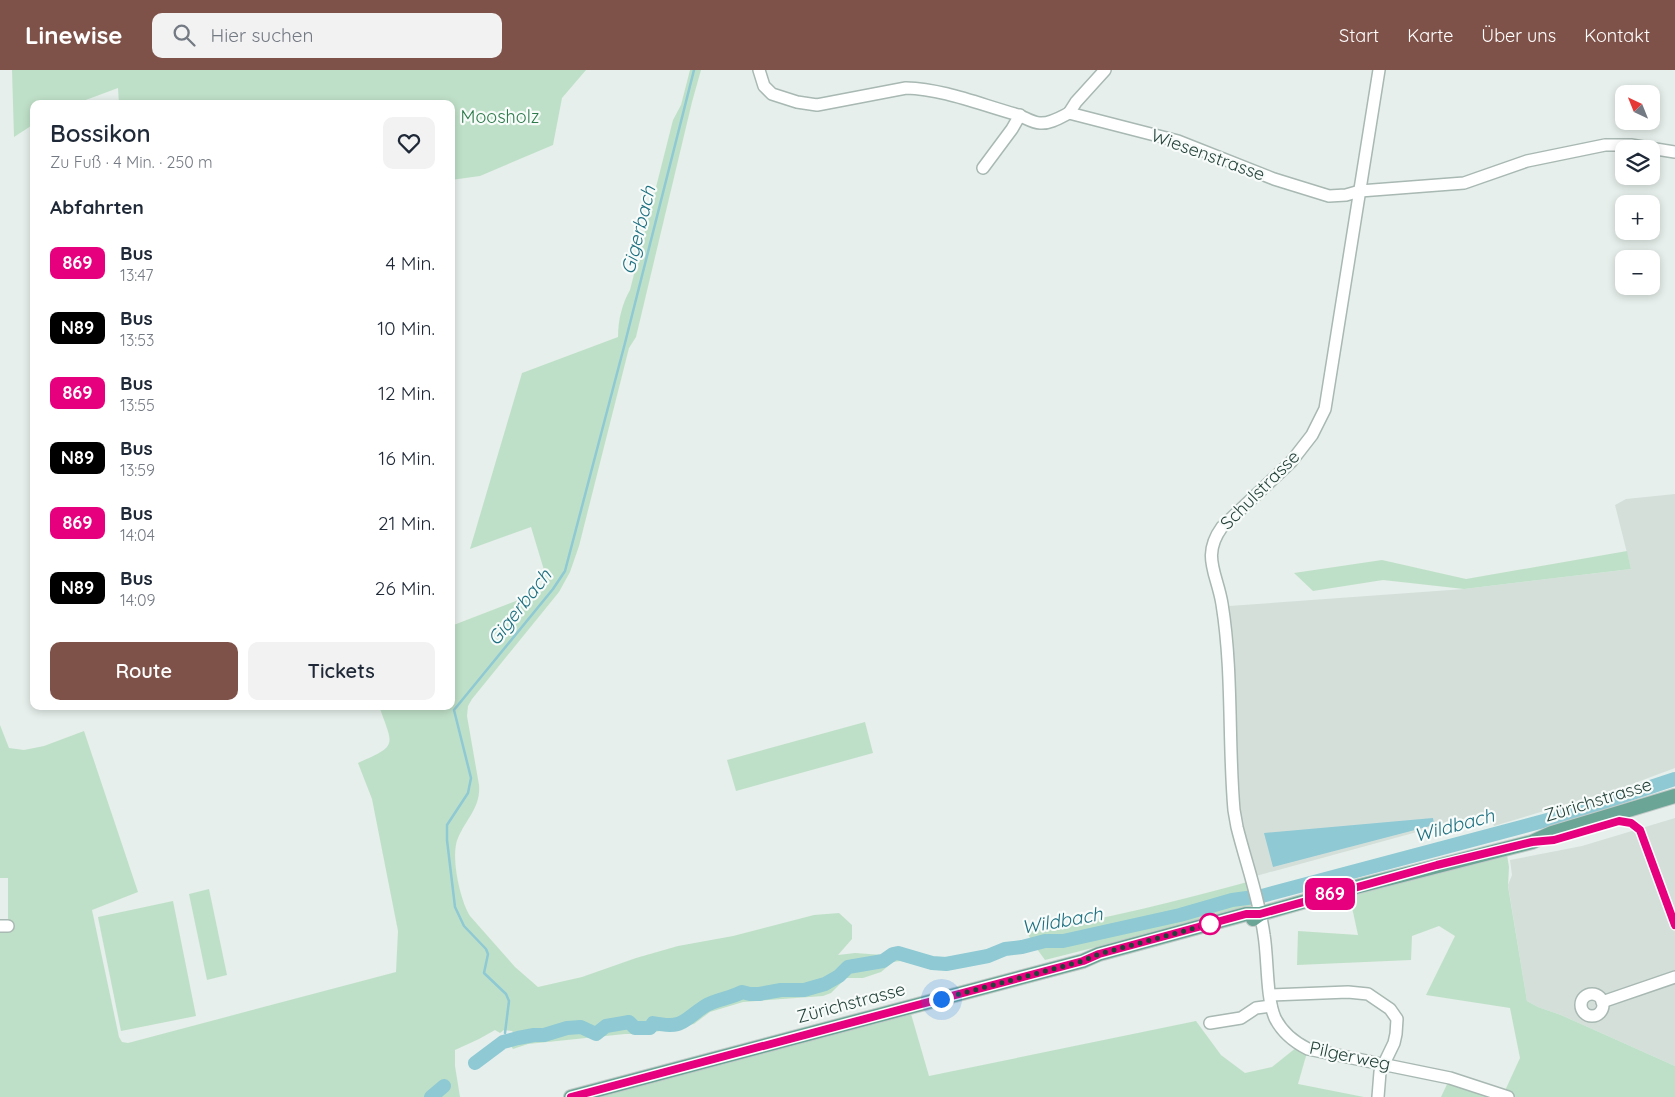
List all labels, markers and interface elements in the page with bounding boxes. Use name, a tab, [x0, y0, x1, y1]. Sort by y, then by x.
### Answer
search box	[152, 13, 502, 58]
text: Linewise	[25, 20, 122, 50]
icon: search	[170, 21, 198, 49]
text: Hier suchen	[210, 23, 314, 47]
text: Start	[1339, 24, 1379, 47]
text: Karte	[1407, 24, 1453, 47]
text: Über uns	[1481, 24, 1556, 47]
text: Kontakt	[1584, 24, 1650, 47]
north arrow	[1615, 85, 1660, 130]
map controls	[1615, 85, 1660, 295]
park label: Moosholz	[461, 105, 539, 128]
button: heart	[383, 117, 435, 169]
text: Bossikon	[50, 118, 151, 148]
street label: Wiesenstrasse	[1148, 123, 1268, 186]
button: layers	[1615, 140, 1660, 185]
text: Zu Fuß · 4 Min. · 250 m	[50, 152, 213, 172]
water label: Gigerbach	[615, 182, 661, 277]
text: Abfahrten	[50, 195, 144, 219]
button: +	[1615, 195, 1660, 240]
text: Bus	[120, 241, 153, 265]
button: −	[1615, 250, 1660, 295]
text: 869	[62, 251, 93, 274]
text: 4 Min.	[386, 251, 435, 275]
text: 13:47	[120, 265, 153, 285]
text: Bus	[120, 306, 153, 330]
text: N89	[61, 316, 94, 339]
text: 10 Min.	[377, 316, 435, 340]
text: 13:53	[120, 330, 154, 350]
text: Bus	[120, 371, 153, 395]
text: 869	[62, 381, 93, 404]
text: 12 Min.	[378, 381, 435, 405]
text: 13:55	[120, 395, 155, 415]
text: Bus	[120, 436, 153, 460]
street label: Schulstrasse	[1215, 445, 1304, 534]
text: N89	[61, 446, 94, 469]
text: 16 Min.	[378, 446, 435, 470]
text: 13:59	[120, 460, 155, 480]
text: Bus	[120, 501, 153, 525]
text: 869	[62, 511, 93, 534]
text: 21 Min.	[378, 511, 435, 535]
text: 14:04	[120, 525, 155, 545]
water label: Gigerbach	[482, 563, 557, 650]
text: Bus	[120, 566, 153, 590]
text: N89	[61, 576, 94, 599]
text: 26 Min.	[375, 576, 435, 600]
text: 14:09	[120, 590, 156, 610]
button: Route	[50, 642, 238, 700]
button: Tickets	[248, 642, 435, 700]
street label: Zürichstrasse	[1541, 772, 1654, 827]
water label: Wildbach	[1411, 803, 1498, 847]
line badge: 869	[1301, 878, 1359, 910]
text: 869	[1315, 882, 1345, 905]
water label: Wildbach	[1020, 901, 1106, 939]
unlabelled marker	[1199, 913, 1221, 935]
street label: Zürichstrasse	[794, 977, 908, 1028]
your location	[929, 987, 954, 1012]
street label: Pilgerweg	[1307, 1036, 1393, 1075]

